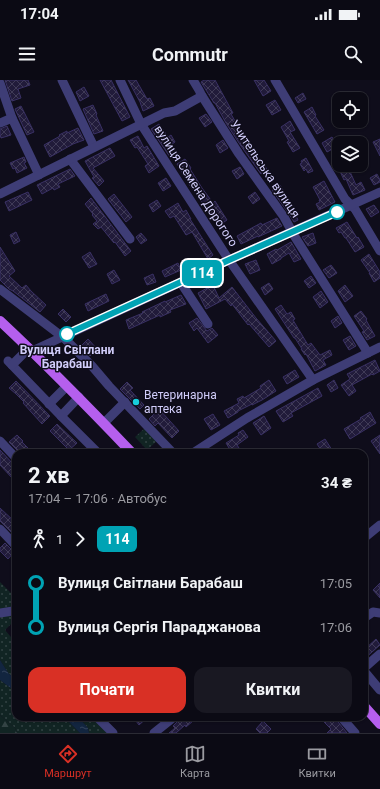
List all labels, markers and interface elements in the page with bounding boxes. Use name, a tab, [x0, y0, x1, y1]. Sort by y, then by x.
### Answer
text: 17:04	[20, 5, 59, 23]
icon: menu	[16, 43, 38, 65]
icon: search	[342, 43, 364, 65]
text: Commutr	[152, 44, 228, 65]
map controls	[332, 92, 368, 172]
button: locate	[332, 92, 368, 128]
street label: Учительська вулиця	[227, 118, 303, 220]
street label: вулиця Семена Дорогого	[152, 123, 241, 249]
button: layers	[332, 136, 368, 172]
unlabelled marker	[329, 204, 345, 220]
line badge: 114	[179, 260, 225, 286]
text: 114	[190, 265, 214, 281]
marker: Вулиця Світлани Барабаш	[59, 326, 75, 342]
place label: Вулиця Світлани Барабаш	[20, 343, 115, 371]
place label: Ветеринарна аптека	[144, 388, 217, 416]
marker: Ветеринарна аптека	[131, 397, 141, 407]
text: 2 хв	[28, 463, 70, 488]
text: 34 ₴	[321, 474, 352, 492]
text: 17:04 – 17:06 · Автобус	[28, 491, 167, 506]
icon: walk	[28, 528, 50, 550]
icon: forward	[69, 528, 91, 550]
text: 114	[105, 531, 129, 547]
text: 1	[56, 532, 63, 547]
text: Вулиця Світлани Барабаш	[58, 574, 243, 592]
text: 17:05	[320, 576, 352, 591]
text: Вулиця Сергія Параджанова	[58, 618, 261, 636]
text: 17:06	[320, 620, 352, 635]
button: Почати	[28, 667, 186, 713]
button: Квитки	[194, 667, 352, 713]
tab: Маршрут	[44, 743, 92, 780]
tab: Карта	[180, 743, 210, 780]
tab: Квитки	[298, 743, 336, 780]

